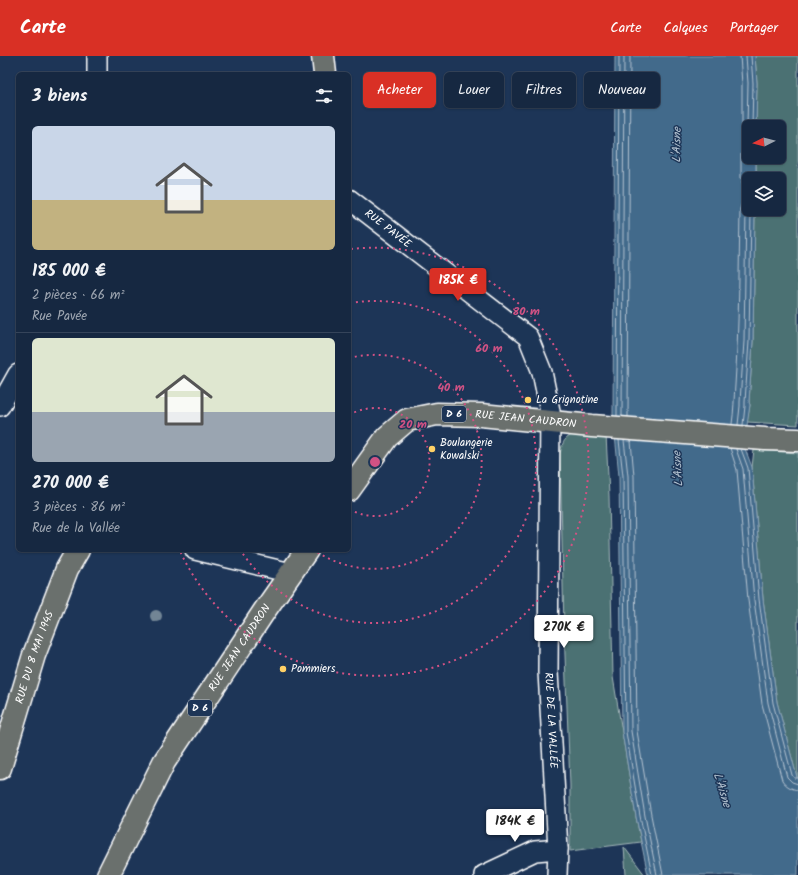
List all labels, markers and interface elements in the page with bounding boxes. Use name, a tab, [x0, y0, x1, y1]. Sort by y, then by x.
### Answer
text: Carte	[20, 13, 66, 43]
text: Carte	[610, 17, 642, 39]
text: Calques	[664, 17, 708, 39]
text: Partager	[730, 17, 778, 39]
chip: Acheter	[363, 72, 436, 108]
chip: Louer	[444, 72, 504, 108]
chip: Filtres	[512, 72, 576, 108]
chip: Nouveau	[584, 72, 660, 108]
text: 3 biens	[32, 83, 88, 110]
icon: filters	[313, 85, 335, 107]
north arrow	[742, 120, 786, 164]
map controls	[742, 120, 786, 216]
water label: L'Aisne	[667, 126, 687, 163]
icon: home	[148, 152, 220, 224]
button: layers	[742, 172, 786, 216]
street label: RUE PAVÉE	[360, 205, 416, 253]
text: 185 000 €	[32, 258, 106, 285]
pin: 185K €	[425, 268, 491, 302]
text: 185K €	[438, 270, 478, 291]
text: 2 pièces · 66 m²	[32, 285, 124, 306]
text: 80 m	[512, 302, 540, 321]
text: Rue Pavée	[32, 306, 87, 327]
text: 60 m	[475, 339, 503, 358]
icon: home	[148, 364, 220, 436]
text: 40 m	[437, 378, 465, 397]
place label: La Grignotine	[536, 391, 598, 409]
marker: La Grignotine	[523, 395, 533, 405]
road number: D 6	[442, 406, 466, 422]
street label: RUE JEAN CAUDRON	[475, 406, 578, 433]
text: 20 m	[399, 415, 427, 434]
place label: Boulangerie Kowalski	[440, 434, 492, 465]
marker: Boulangerie Kowalski	[427, 444, 437, 454]
water label: L'Aisne	[668, 449, 688, 487]
centre of rings	[368, 455, 382, 469]
text: 270 000 €	[32, 470, 109, 497]
text: 3 pièces · 86 m²	[32, 497, 125, 518]
text: Rue de la Vallée	[32, 518, 120, 539]
street label: RUE JEAN CAUDRON	[204, 600, 276, 695]
street label: RUE DU 8 MAI 1945	[11, 607, 59, 706]
pin: 270K €	[531, 615, 597, 649]
text: 270K €	[543, 617, 585, 638]
place label: Pommiers	[291, 660, 336, 678]
marker: Pommiers	[278, 664, 288, 674]
street label: RUE DE LA VALLÉE	[539, 672, 562, 770]
road number: D 6	[188, 700, 212, 716]
water label: L'Aisne	[708, 770, 737, 811]
pin: 184K €	[482, 809, 548, 843]
text: 184K €	[495, 811, 535, 832]

